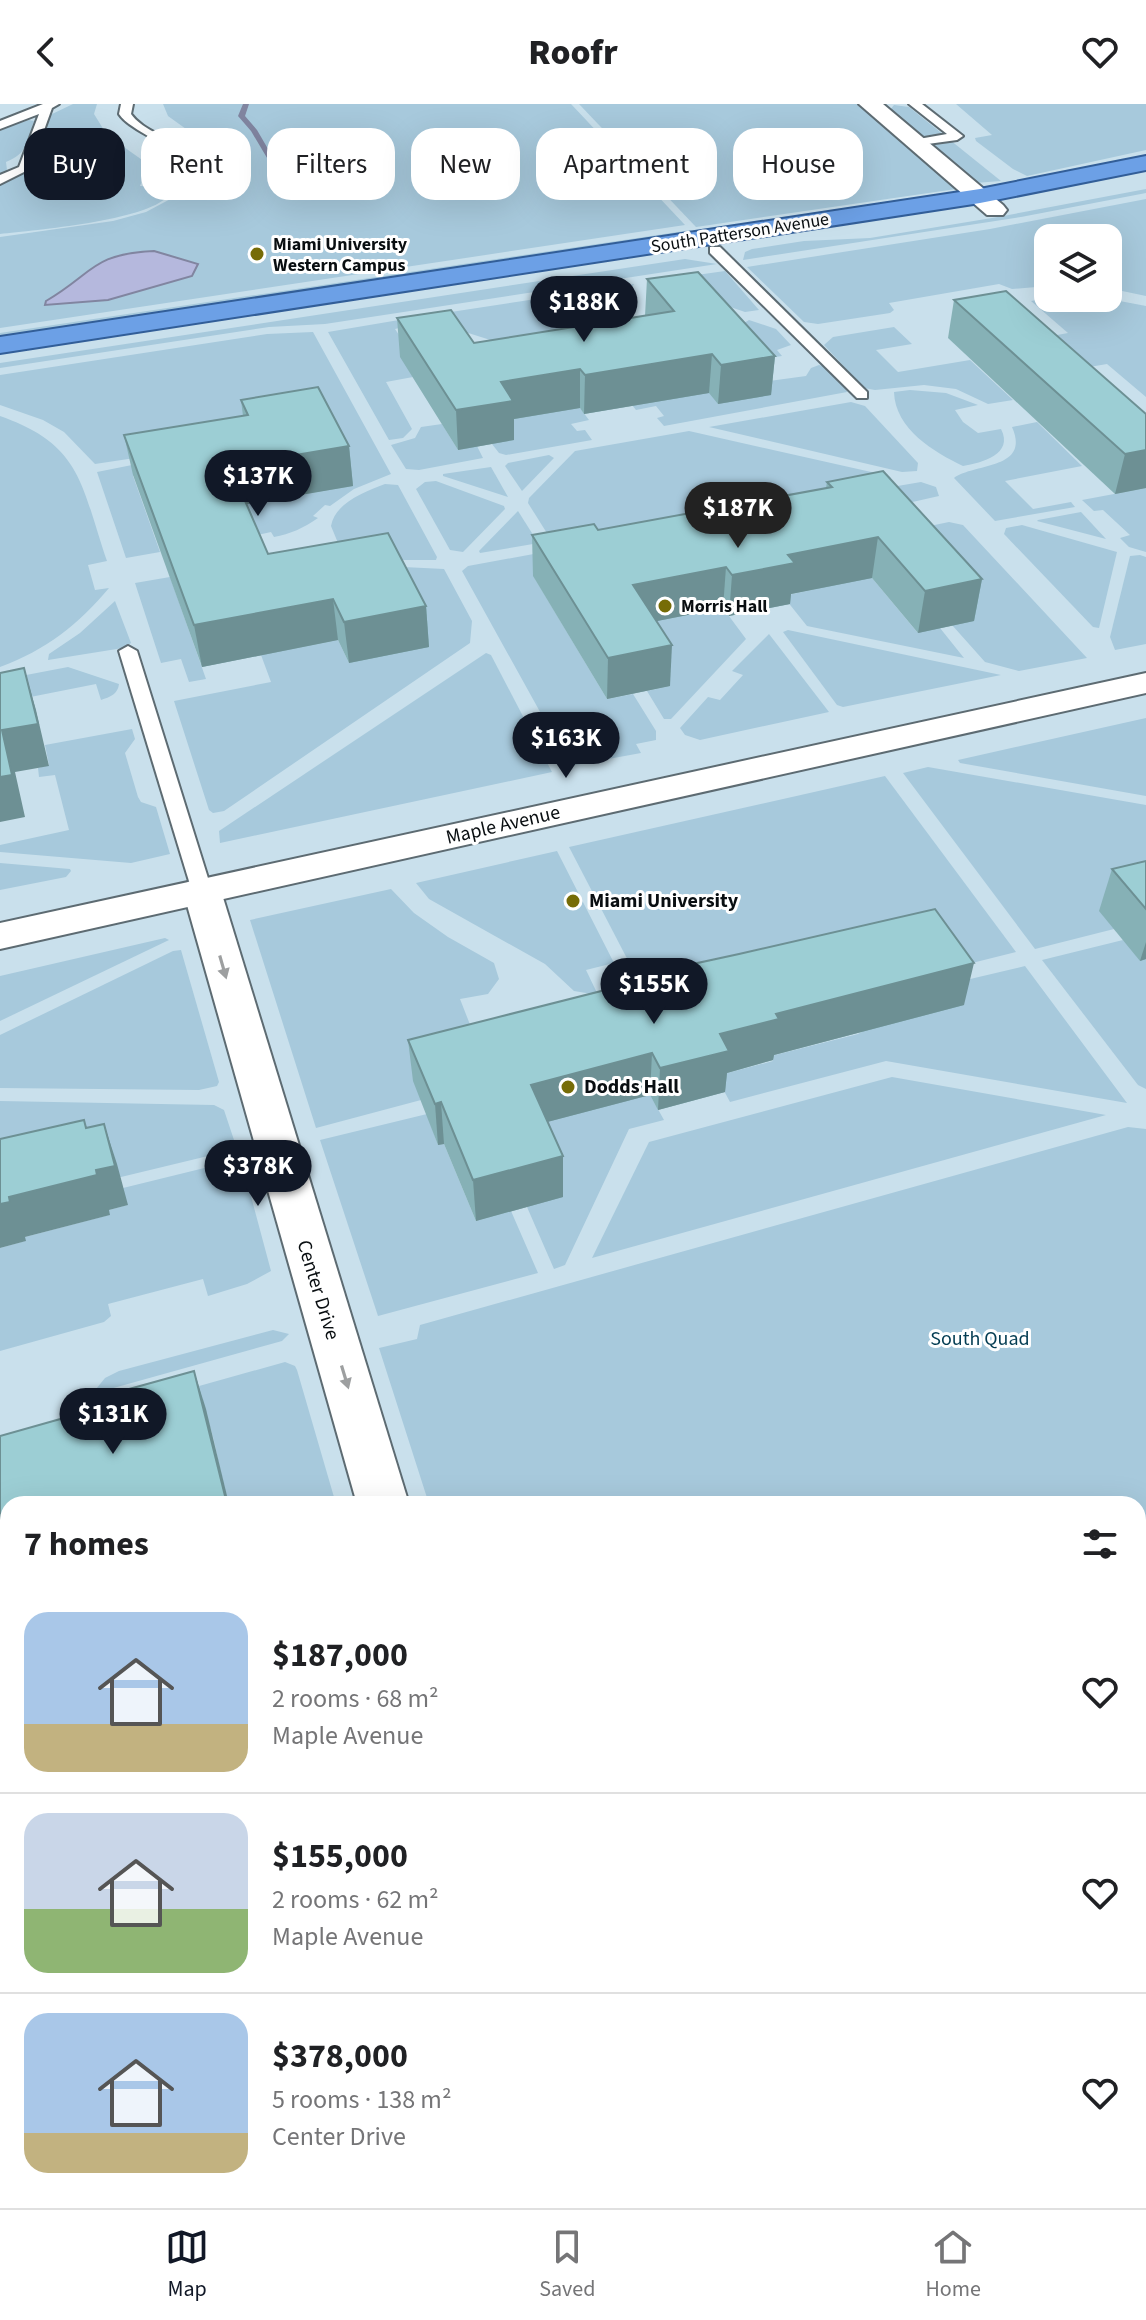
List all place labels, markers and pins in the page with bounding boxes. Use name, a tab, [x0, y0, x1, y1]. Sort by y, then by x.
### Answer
place label: Miami University Western Campus	[273, 232, 408, 278]
marker: Miami University Western Campus	[248, 245, 266, 263]
pin: $188K	[528, 276, 640, 344]
pin: $137K	[202, 450, 314, 518]
pin: $187K	[682, 482, 794, 550]
place label: Morris Hall	[681, 594, 768, 619]
marker: Morris Hall	[656, 597, 674, 615]
pin: $163K	[510, 712, 622, 780]
place label: Miami University	[589, 887, 739, 915]
marker: Miami University	[564, 892, 582, 910]
pin: $155K	[598, 958, 710, 1026]
place label: Dodds Hall	[584, 1073, 679, 1101]
marker: Dodds Hall	[559, 1078, 577, 1096]
pin: $378K	[202, 1140, 314, 1208]
pin: $131K	[57, 1388, 169, 1456]

